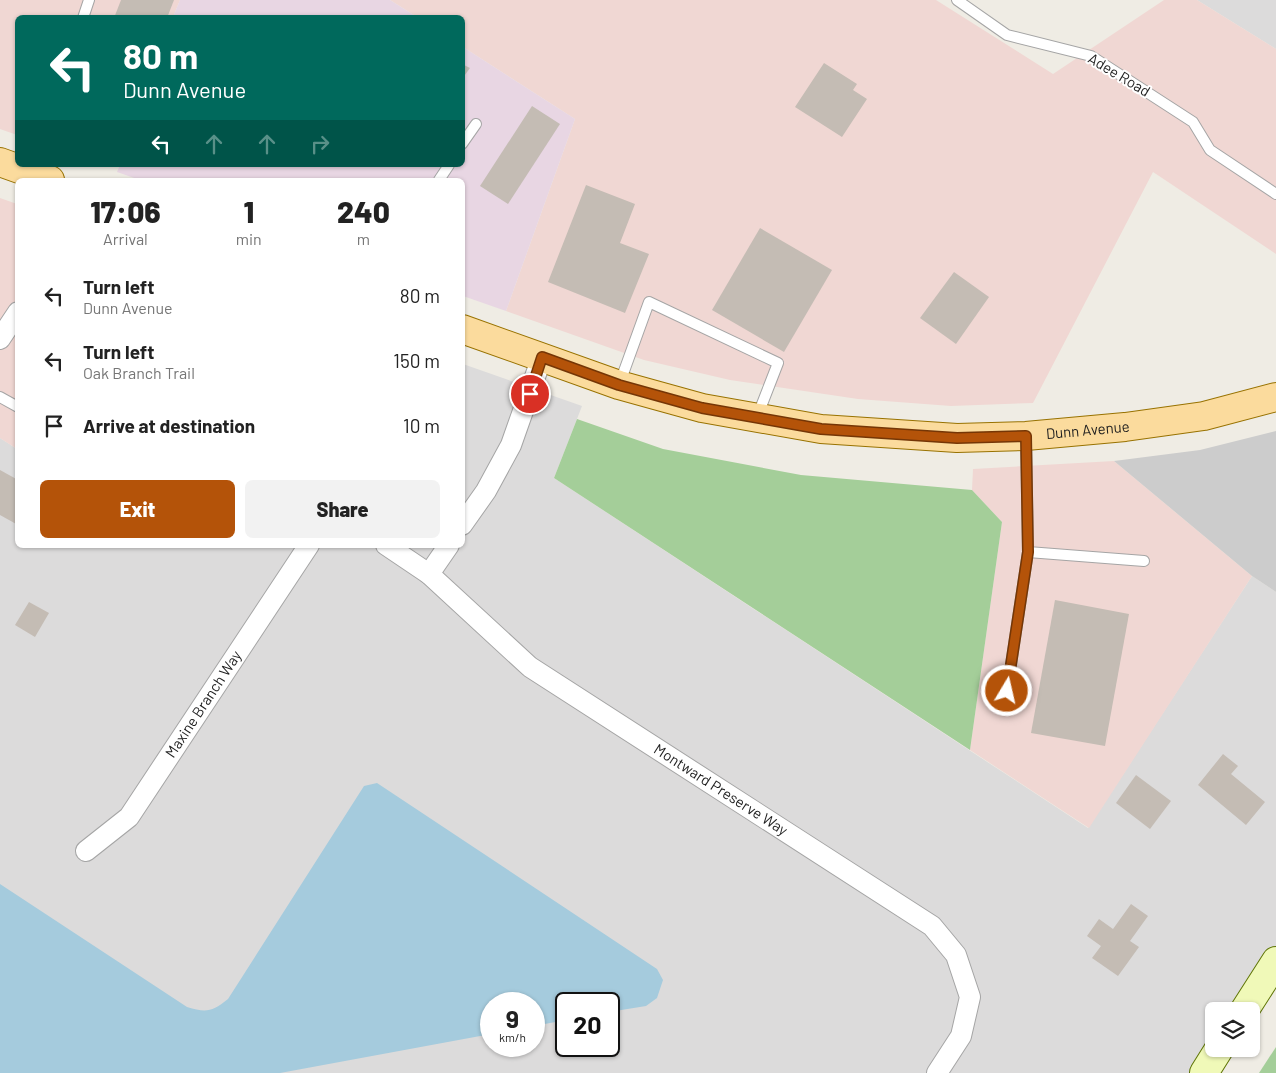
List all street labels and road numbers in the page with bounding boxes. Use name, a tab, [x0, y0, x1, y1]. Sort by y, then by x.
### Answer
street label: Adee Road	[1085, 49, 1154, 100]
street label: Dunn Avenue	[1045, 416, 1131, 442]
street label: Maxine Branch Way	[161, 647, 245, 761]
street label: Montward Preserve Way	[651, 739, 792, 839]

